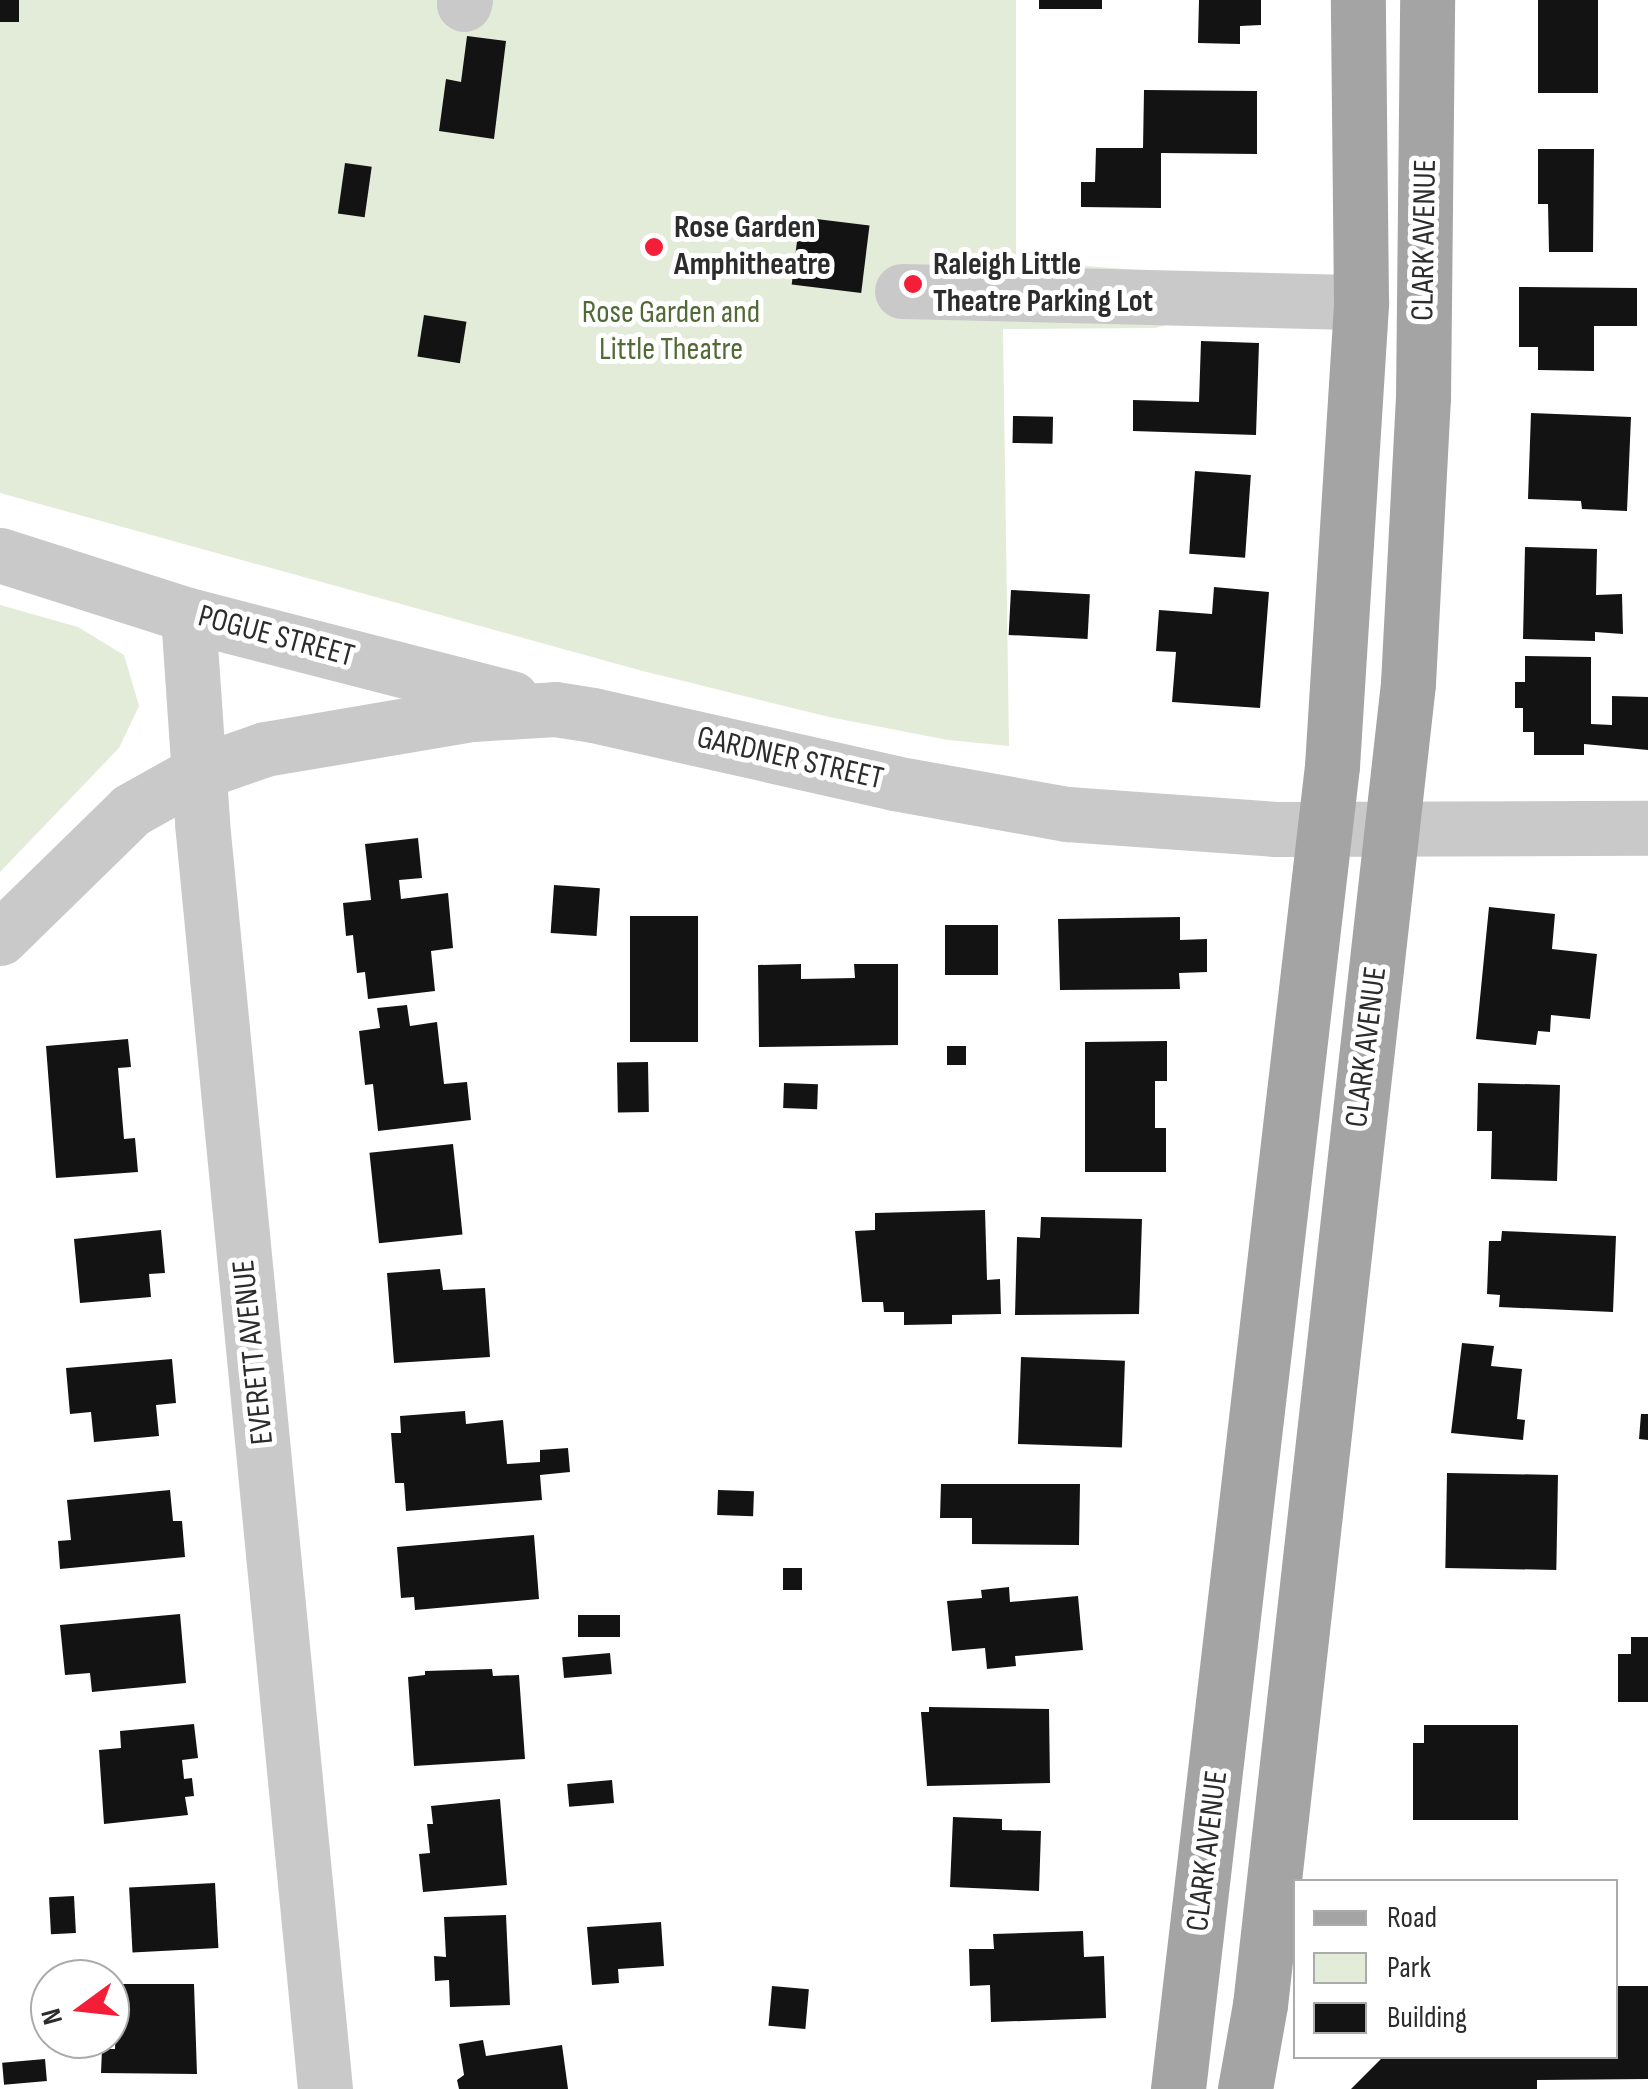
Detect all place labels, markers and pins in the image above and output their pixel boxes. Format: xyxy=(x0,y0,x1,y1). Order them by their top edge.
place label: Rose Garden Amphitheatre xyxy=(674,210,831,285)
marker: Rose Garden Amphitheatre xyxy=(643,236,665,258)
place label: Raleigh Little Theatre Parking Lot xyxy=(933,247,1153,322)
marker: Raleigh Little Theatre Parking Lot xyxy=(902,273,924,295)

